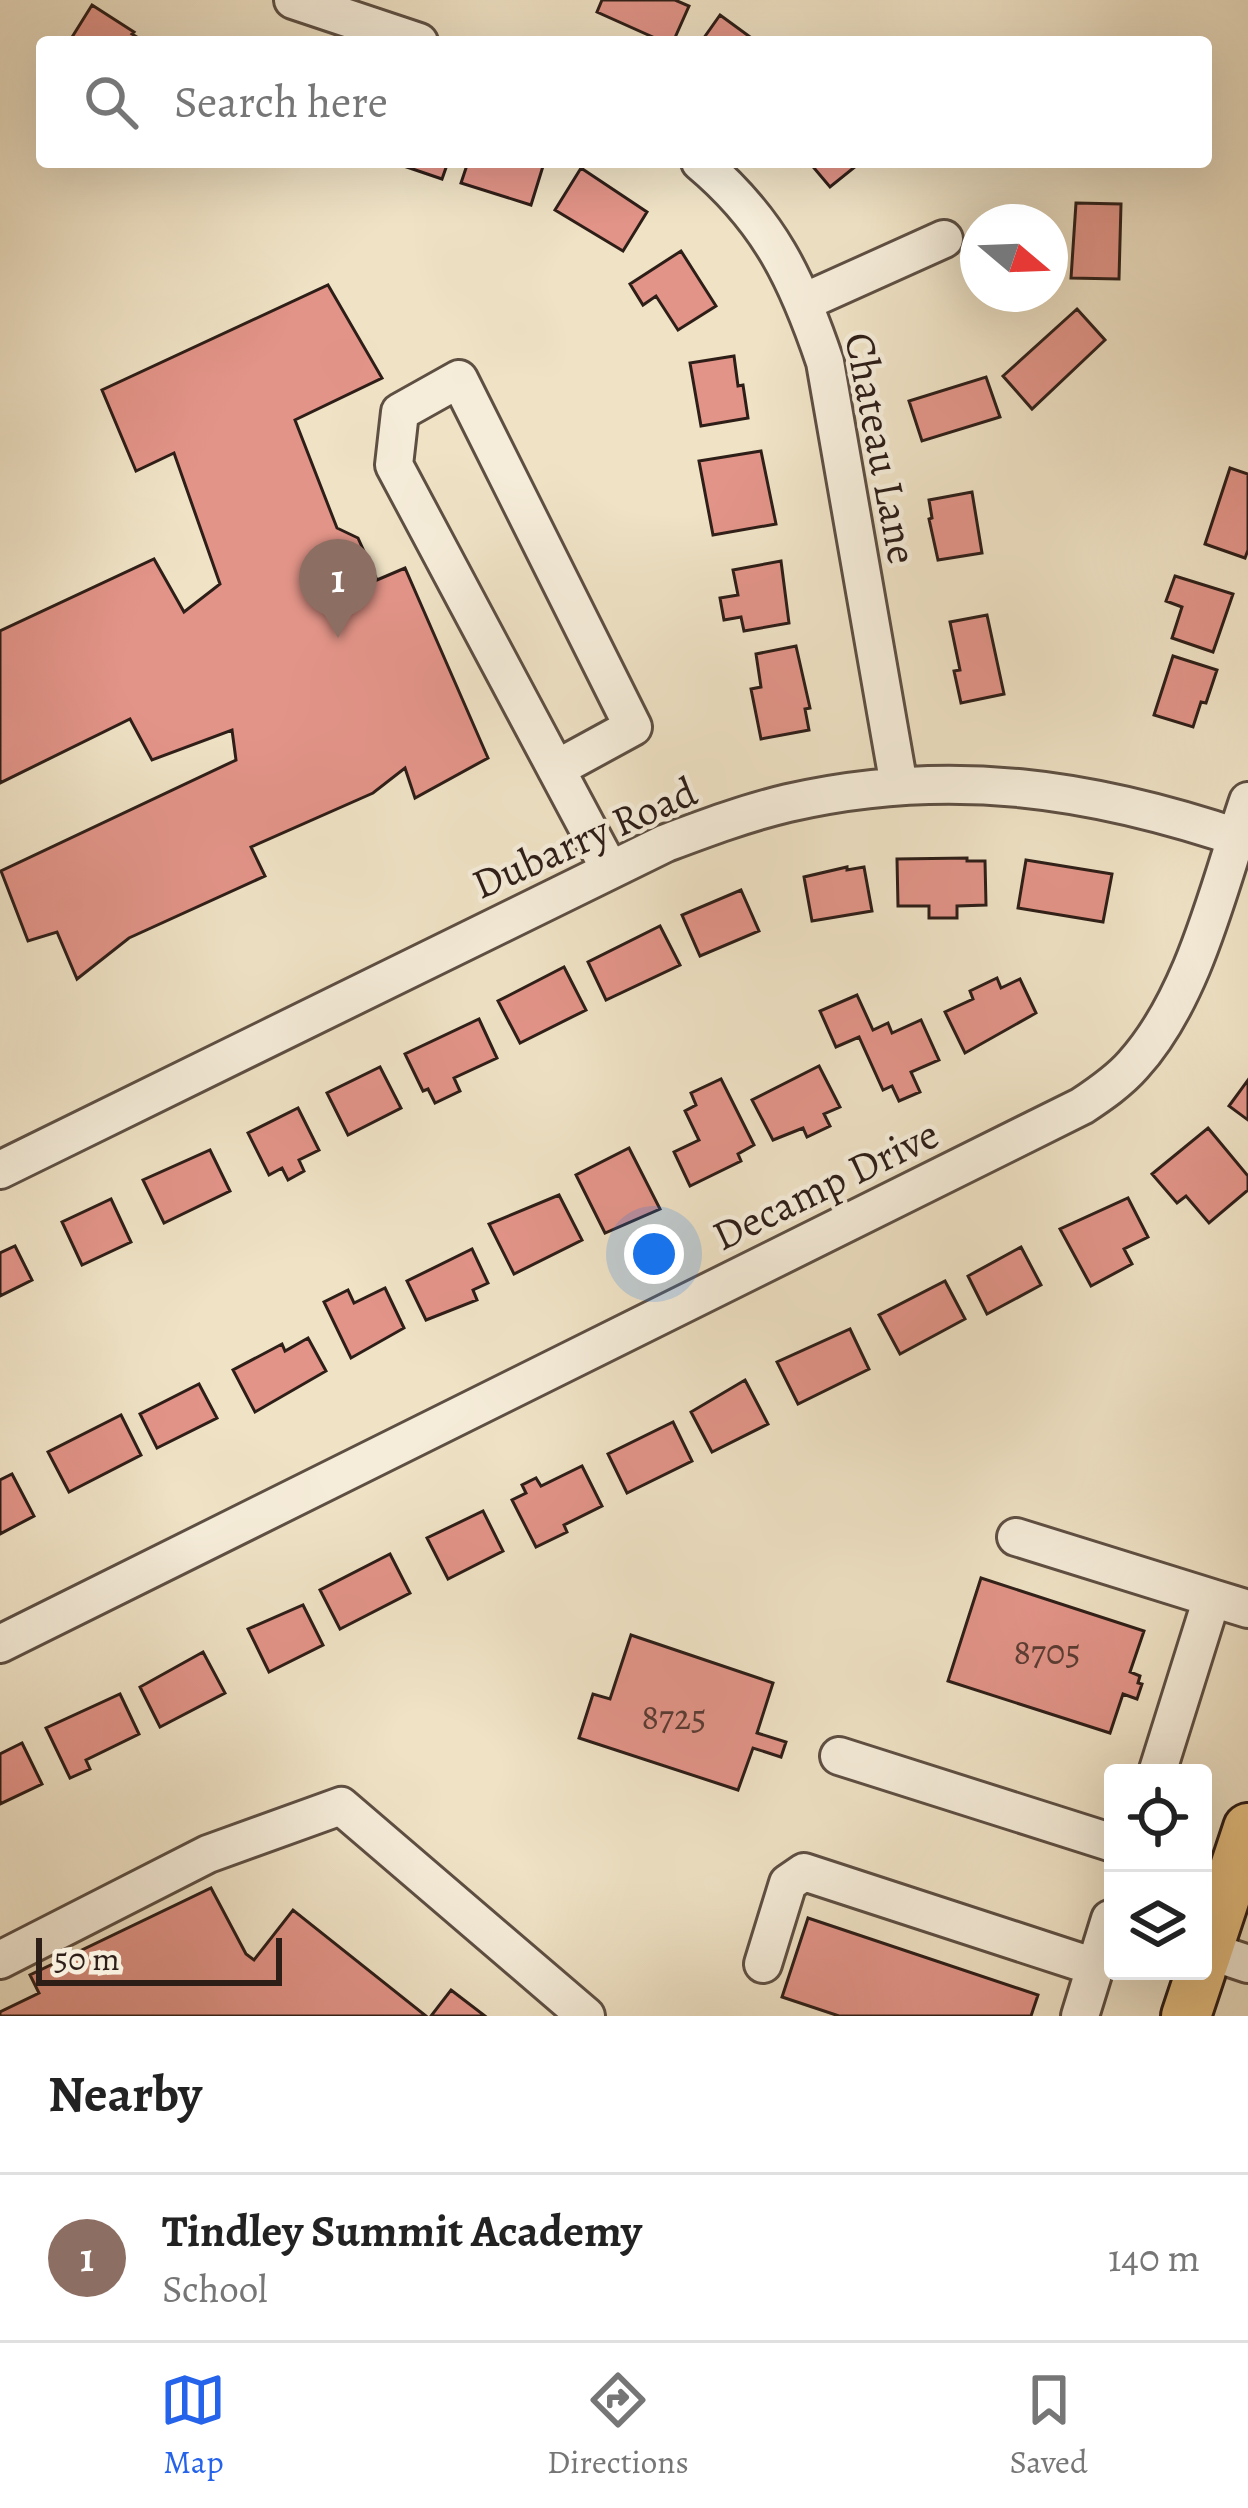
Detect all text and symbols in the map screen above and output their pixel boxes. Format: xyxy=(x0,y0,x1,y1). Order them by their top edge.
search box xyxy=(36,36,1212,168)
icon: search xyxy=(78,69,144,135)
text: Search here xyxy=(174,71,388,133)
north arrow xyxy=(960,204,1068,312)
street label: Chateau Lane xyxy=(831,328,932,569)
pin: 1 xyxy=(299,539,377,638)
street label: Dubarry Road xyxy=(463,762,706,912)
street label: Decamp Drive xyxy=(703,1105,948,1264)
your location xyxy=(624,1224,684,1284)
house number: 8705 xyxy=(1013,1627,1081,1676)
house number: 8725 xyxy=(641,1692,707,1741)
map controls xyxy=(1104,1764,1212,1980)
button: locate xyxy=(1104,1764,1212,1872)
button: layers xyxy=(1104,1872,1212,1980)
scale bar xyxy=(36,1932,282,1985)
text: 50 m xyxy=(54,1936,120,1981)
text: Nearby xyxy=(48,2059,202,2129)
text: Tindley Summit Academy xyxy=(162,2200,642,2262)
text: 1 xyxy=(80,2231,94,2284)
text: 140 m xyxy=(1108,2231,1200,2284)
text: School xyxy=(162,2262,268,2315)
tab: Map xyxy=(160,2367,226,2484)
tab: Directions xyxy=(547,2367,689,2484)
tab: Saved xyxy=(1009,2367,1088,2484)

